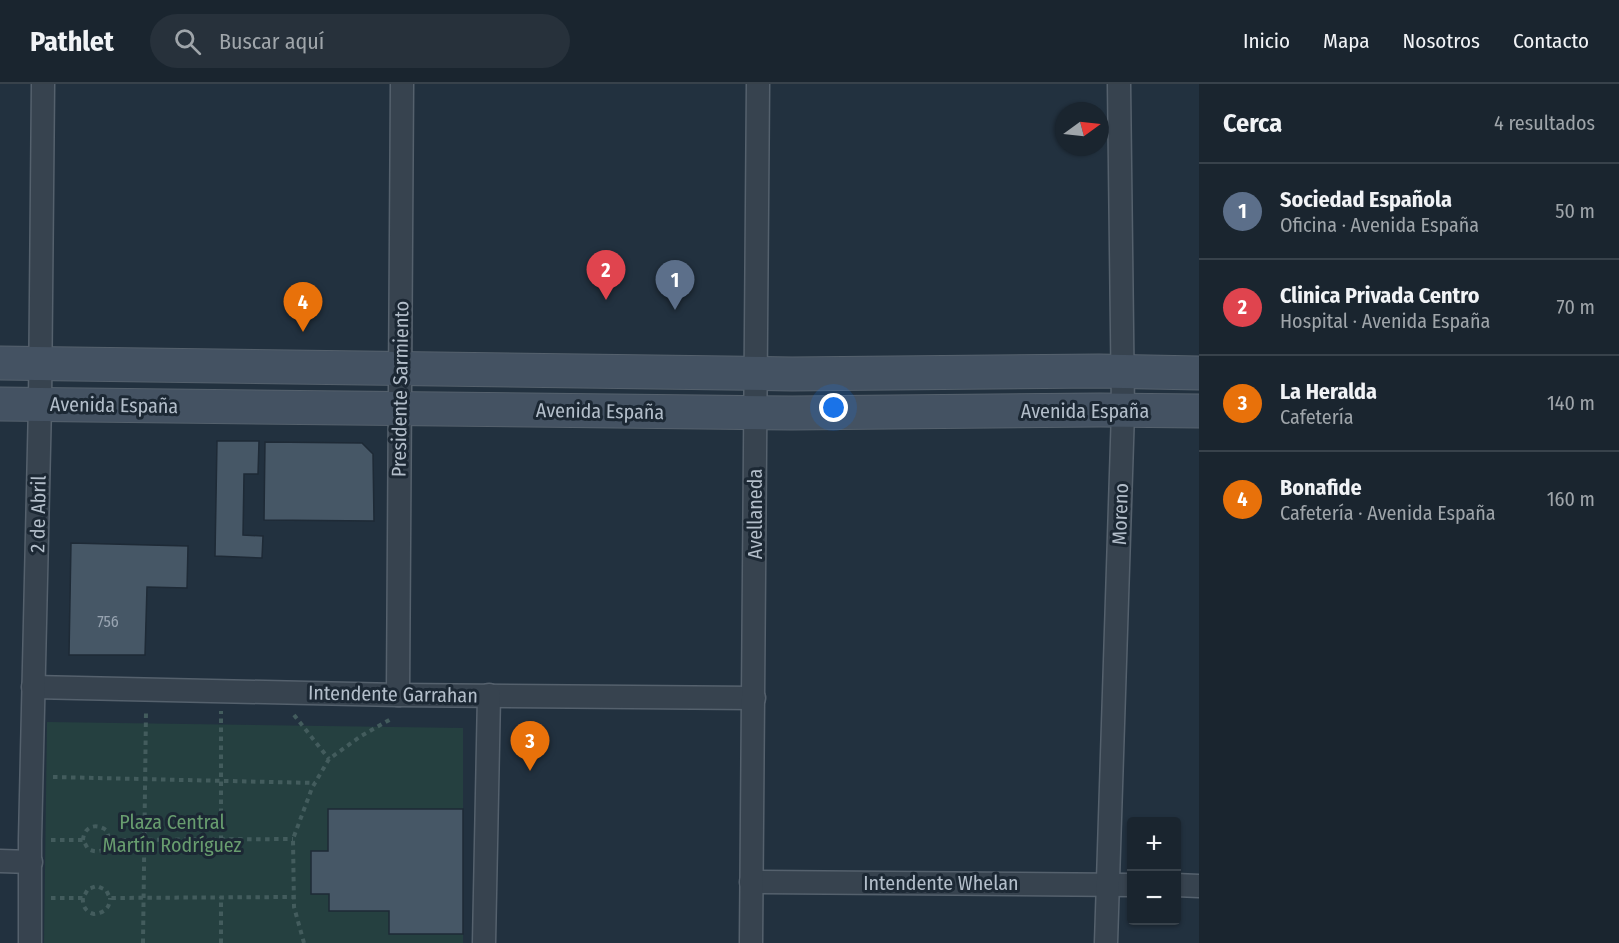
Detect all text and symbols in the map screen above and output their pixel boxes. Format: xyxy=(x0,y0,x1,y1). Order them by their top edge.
search box xyxy=(150,14,570,68)
text: Pathlet xyxy=(30,25,114,58)
icon: search xyxy=(171,25,204,58)
text: Buscar aquí xyxy=(219,28,324,55)
text: Inicio xyxy=(1243,28,1290,54)
text: Mapa xyxy=(1323,28,1370,54)
text: Nosotros xyxy=(1403,28,1480,54)
text: Contacto xyxy=(1513,28,1589,54)
north arrow xyxy=(1055,102,1109,156)
text: Cerca xyxy=(1223,108,1282,139)
text: 4 resultados xyxy=(1494,111,1595,135)
text: Sociedad Española xyxy=(1280,186,1452,213)
text: 1 xyxy=(1238,199,1247,223)
text: 50 m xyxy=(1555,199,1595,223)
text: Oficina · Avenida España xyxy=(1280,213,1479,237)
pin: 2 xyxy=(586,250,626,300)
pin: 1 xyxy=(656,260,694,310)
pin: 4 xyxy=(284,282,322,332)
text: Clinica Privada Centro xyxy=(1280,282,1479,309)
text: 2 xyxy=(1238,295,1247,319)
text: 70 m xyxy=(1557,295,1595,319)
street label: Presidente Sarmiento xyxy=(386,301,414,477)
text: Hospital · Avenida España xyxy=(1280,309,1490,333)
text: La Heralda xyxy=(1280,378,1377,405)
text: 3 xyxy=(1238,391,1247,415)
text: 140 m xyxy=(1547,391,1595,415)
street label: Avenida España xyxy=(50,392,178,418)
your location xyxy=(819,393,848,422)
street label: Avenida España xyxy=(536,398,664,424)
street label: Avenida España xyxy=(1021,399,1149,423)
text: Cafetería xyxy=(1280,405,1354,429)
street label: Avellaneda xyxy=(743,469,767,559)
text: Bonafide xyxy=(1280,474,1362,501)
street label: 2 de Abril xyxy=(25,475,51,553)
street label: Moreno xyxy=(1107,483,1133,545)
text: 4 xyxy=(1237,487,1248,511)
text: 160 m xyxy=(1547,487,1595,511)
text: Cafetería · Avenida España xyxy=(1280,501,1496,525)
house number: 756 xyxy=(97,612,119,631)
street label: Intendente Garrahan xyxy=(308,681,478,707)
pin: 3 xyxy=(510,722,550,771)
park label: Plaza Central Martín Rodríguez xyxy=(103,810,242,857)
map controls xyxy=(1127,817,1181,925)
button: + xyxy=(1127,817,1181,871)
street label: Intendente Whelan xyxy=(863,871,1019,895)
button: − xyxy=(1127,871,1181,925)

